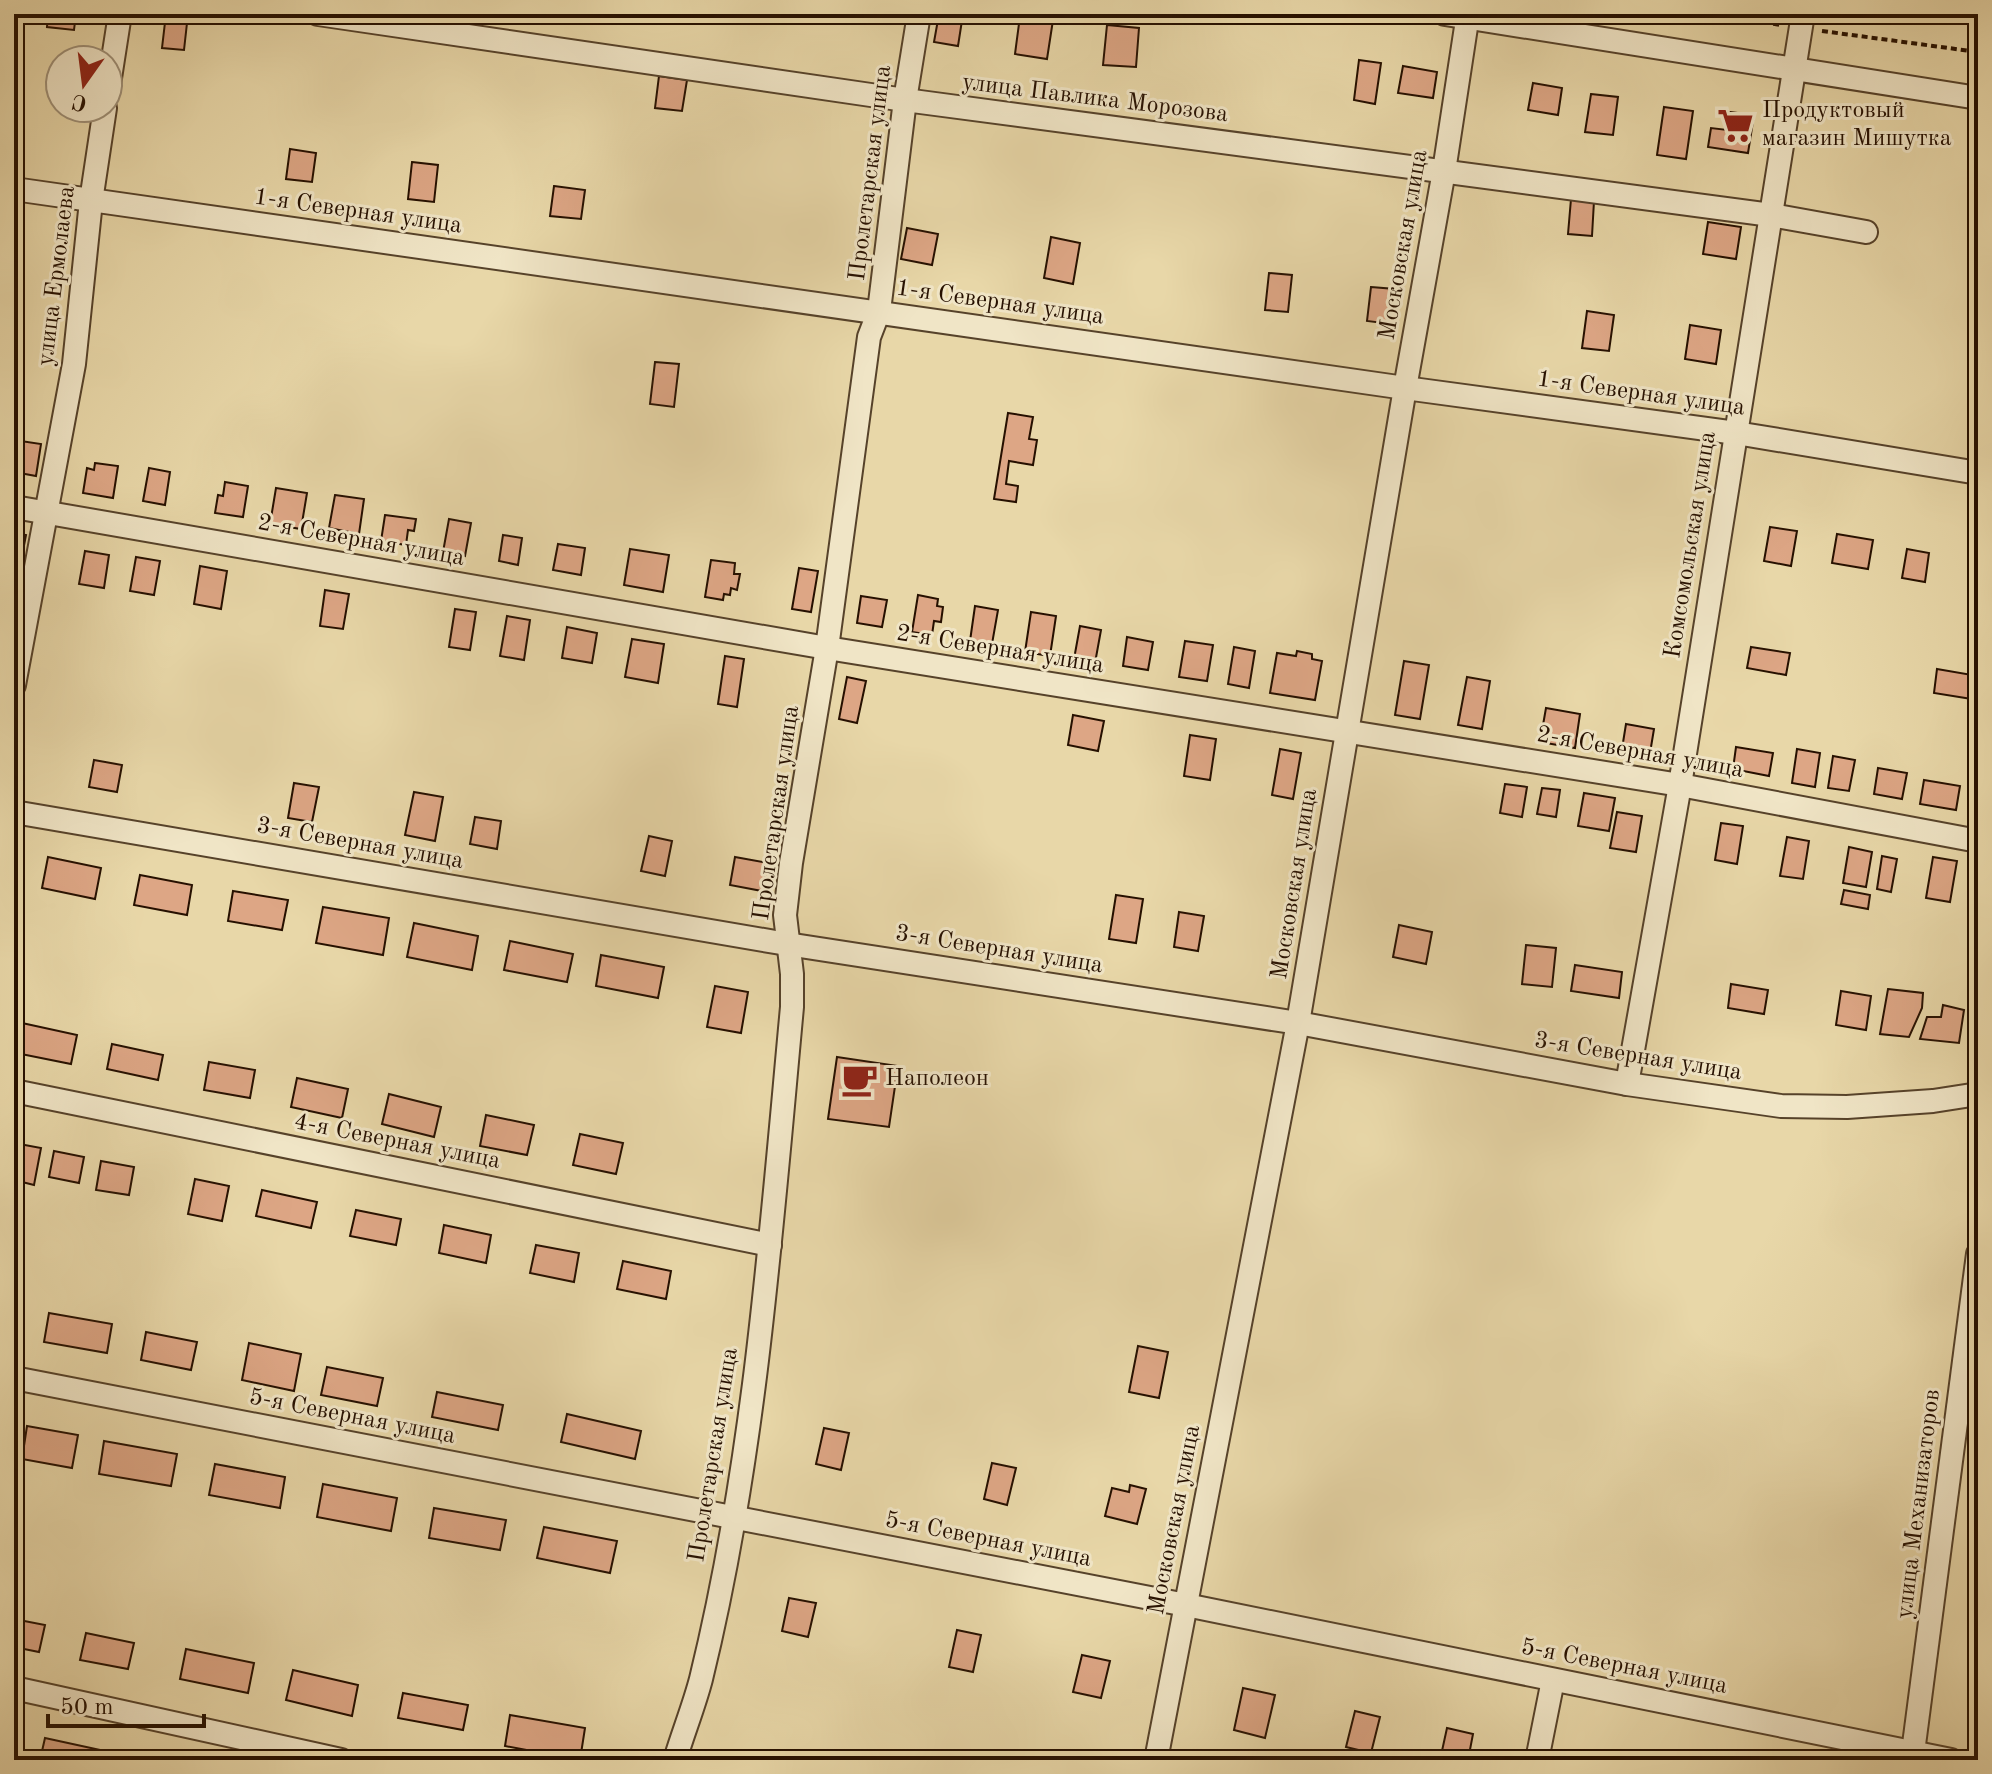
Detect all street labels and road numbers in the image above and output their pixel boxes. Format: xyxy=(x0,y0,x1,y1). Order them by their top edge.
street label: Пролетарская улица xyxy=(846,64,896,282)
street label: улица Павлика Морозова xyxy=(960,71,1230,127)
street label: Московская улица xyxy=(1375,148,1433,342)
street label: улица Ермолаева xyxy=(34,184,80,367)
street label: 1-я Северная улица xyxy=(252,186,464,238)
street label: 1-я Северная улица xyxy=(894,277,1106,329)
street label: 1-я Северная улица xyxy=(1535,368,1747,420)
street label: Комсомольская улица xyxy=(1661,430,1721,660)
street label: 2-я Северная улица xyxy=(256,511,466,571)
street label: 2-я Северная улица xyxy=(895,622,1106,678)
street label: Пролетарская улица xyxy=(750,704,804,922)
street label: 2-я Северная улица xyxy=(1535,723,1745,783)
street label: Московская улица xyxy=(1268,787,1322,981)
street label: 3-я Северная улица xyxy=(255,814,465,874)
street label: 3-я Северная улица xyxy=(894,922,1105,978)
street label: 3-я Северная улица xyxy=(1533,1029,1744,1085)
street label: 4-я Северная улица xyxy=(292,1110,502,1174)
street label: Пролетарская улица xyxy=(685,1346,743,1564)
street label: 5-я Северная улица xyxy=(247,1385,457,1449)
street label: улица Механизаторов xyxy=(1893,1388,1945,1620)
street label: Московская улица xyxy=(1145,1423,1205,1617)
street label: 5-я Северная улица xyxy=(883,1508,1093,1572)
street label: 5-я Северная улица xyxy=(1519,1635,1729,1699)

